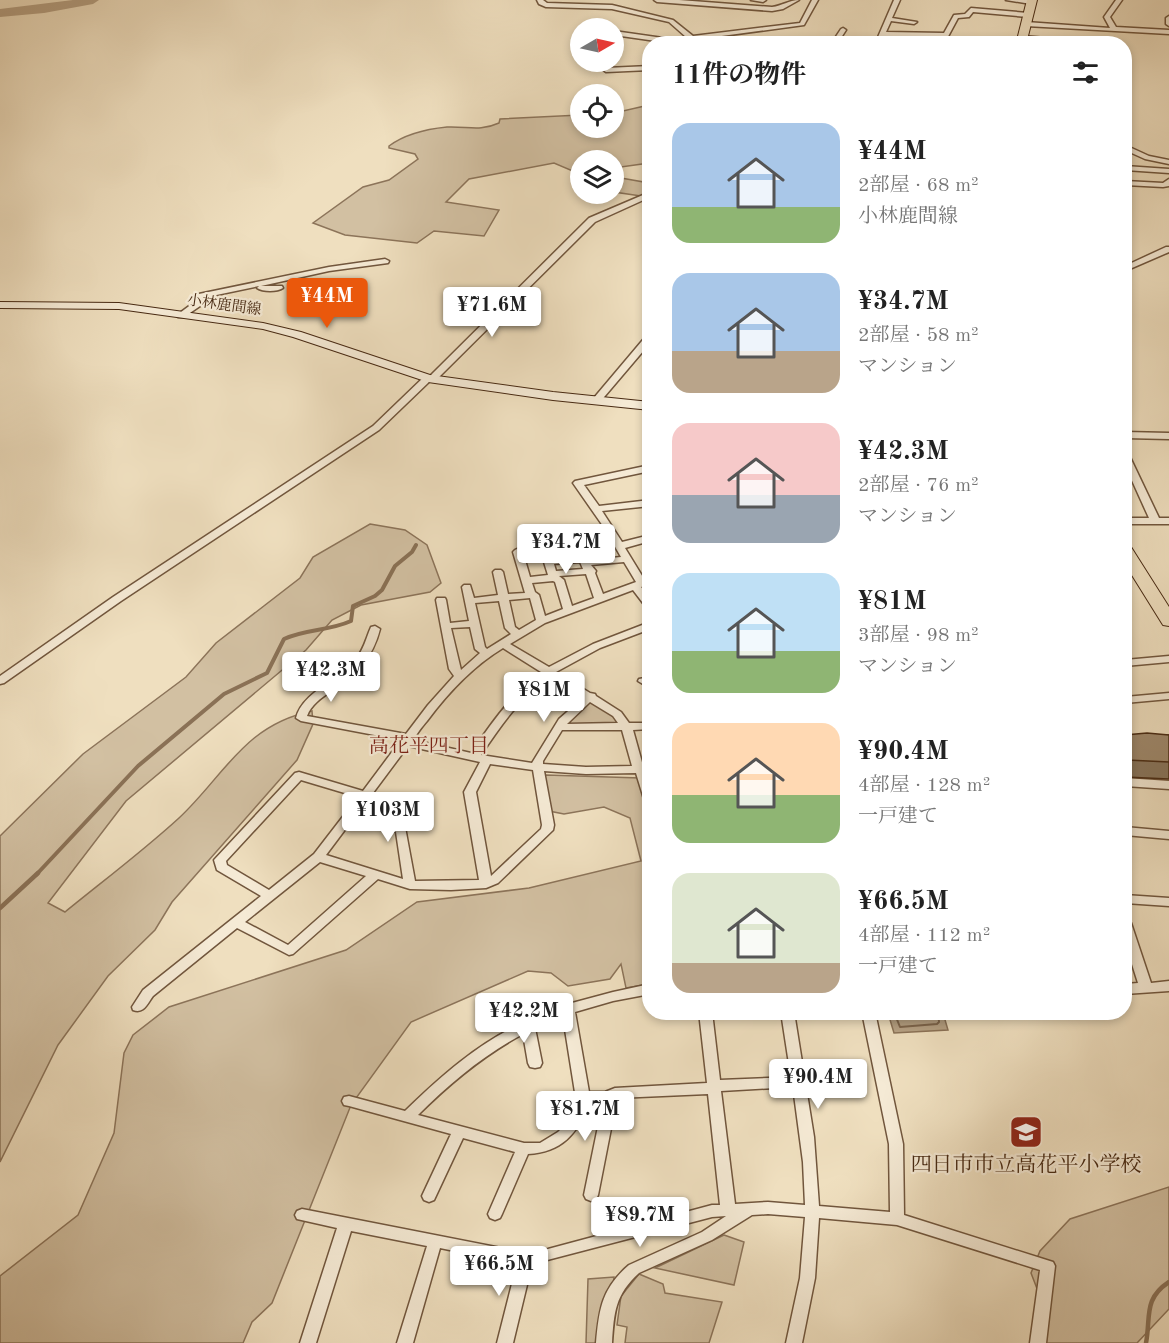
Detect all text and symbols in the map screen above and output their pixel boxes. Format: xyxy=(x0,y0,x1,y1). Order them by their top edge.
north arrow xyxy=(570,18,624,72)
map controls xyxy=(570,18,624,204)
icon: filters xyxy=(1069,56,1102,89)
text: 11件の物件 xyxy=(672,63,806,89)
button: locate xyxy=(570,84,624,138)
text: ¥44M xyxy=(858,139,926,165)
icon: home xyxy=(720,147,792,219)
button: layers xyxy=(570,150,624,204)
text: 2部屋 · 68 m² xyxy=(858,176,979,196)
text: 小林鹿間線 xyxy=(858,207,958,227)
pin: ¥44M xyxy=(291,278,363,329)
text: ¥44M xyxy=(301,287,353,307)
pin: ¥71.6M xyxy=(443,287,541,338)
text: ¥34.7M xyxy=(858,289,949,315)
street label: 小林鹿間線 xyxy=(186,291,262,319)
text: ¥71.6M xyxy=(457,296,527,316)
icon: home xyxy=(720,297,792,369)
text: 2部屋 · 58 m² xyxy=(858,326,979,346)
text: マンション xyxy=(858,357,957,377)
text: ¥42.3M xyxy=(858,439,949,465)
icon: home xyxy=(720,447,792,519)
text: 2部屋 · 76 m² xyxy=(858,476,979,496)
text: マンション xyxy=(858,507,957,527)
pin: ¥34.7M xyxy=(517,524,615,575)
text: ¥34.7M xyxy=(531,533,601,553)
text: ¥81M xyxy=(858,589,926,615)
icon: home xyxy=(720,597,792,669)
text: 3部屋 · 98 m² xyxy=(858,626,979,646)
pin: ¥42.3M xyxy=(282,652,380,703)
text: マンション xyxy=(858,657,957,677)
text: ¥42.3M xyxy=(296,661,366,681)
pin: ¥81M xyxy=(508,672,580,723)
text: ¥81M xyxy=(518,681,570,701)
district label: 高花平四丁目 xyxy=(369,735,489,757)
text: ¥90.4M xyxy=(858,739,949,765)
icon: home xyxy=(720,747,792,819)
text: 4部屋 · 128 m² xyxy=(858,776,990,796)
pin: ¥103M xyxy=(346,792,430,843)
text: ¥103M xyxy=(356,801,420,821)
text: 一戸建て xyxy=(858,807,938,827)
text: ¥66.5M xyxy=(858,889,949,915)
icon: home xyxy=(720,897,792,969)
text: 4部屋 · 112 m² xyxy=(858,926,990,946)
text: 一戸建て xyxy=(858,957,938,977)
pin: ¥42.2M xyxy=(475,993,573,1044)
text: ¥42.2M xyxy=(489,1002,559,1022)
pin: ¥90.4M xyxy=(769,1059,867,1110)
text: ¥90.4M xyxy=(783,1068,853,1088)
pin: ¥81.7M xyxy=(536,1091,634,1142)
text: ¥81.7M xyxy=(550,1100,620,1120)
school or university icon: 四日市市立高花平小学校 xyxy=(1008,1114,1044,1150)
place label: 四日市市立高花平小学校 xyxy=(911,1153,1142,1176)
pin: ¥89.7M xyxy=(591,1197,689,1248)
text: ¥89.7M xyxy=(605,1206,675,1226)
pin: ¥66.5M xyxy=(450,1246,548,1297)
text: ¥66.5M xyxy=(464,1255,534,1275)

